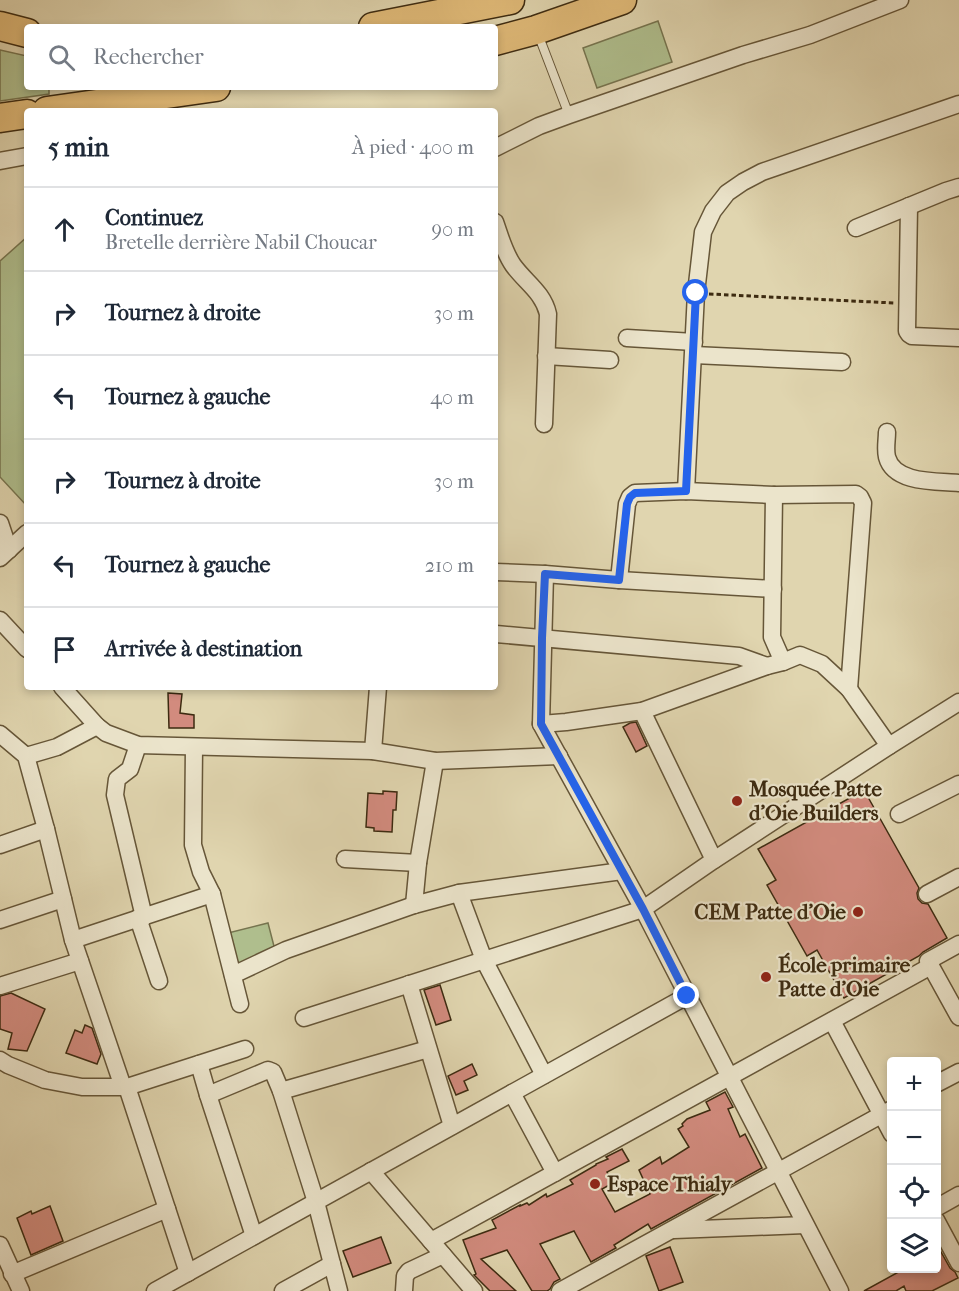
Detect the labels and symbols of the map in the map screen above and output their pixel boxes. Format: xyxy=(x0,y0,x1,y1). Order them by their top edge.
route start xyxy=(682,279,708,305)
place label: Mosquée Patte d'Oie Builders xyxy=(748,777,882,825)
marker: Mosquée Patte d'Oie Builders xyxy=(730,794,744,808)
place label: CEM Patte d'Oie xyxy=(694,900,847,924)
marker: CEM Patte d'Oie xyxy=(851,905,865,919)
place label: École primaire Patte d'Oie xyxy=(778,952,911,1001)
marker: École primaire Patte d'Oie xyxy=(759,970,773,984)
route end xyxy=(673,982,699,1008)
place label: Espace Thialy xyxy=(607,1172,734,1196)
marker: Espace Thialy xyxy=(588,1177,602,1191)

